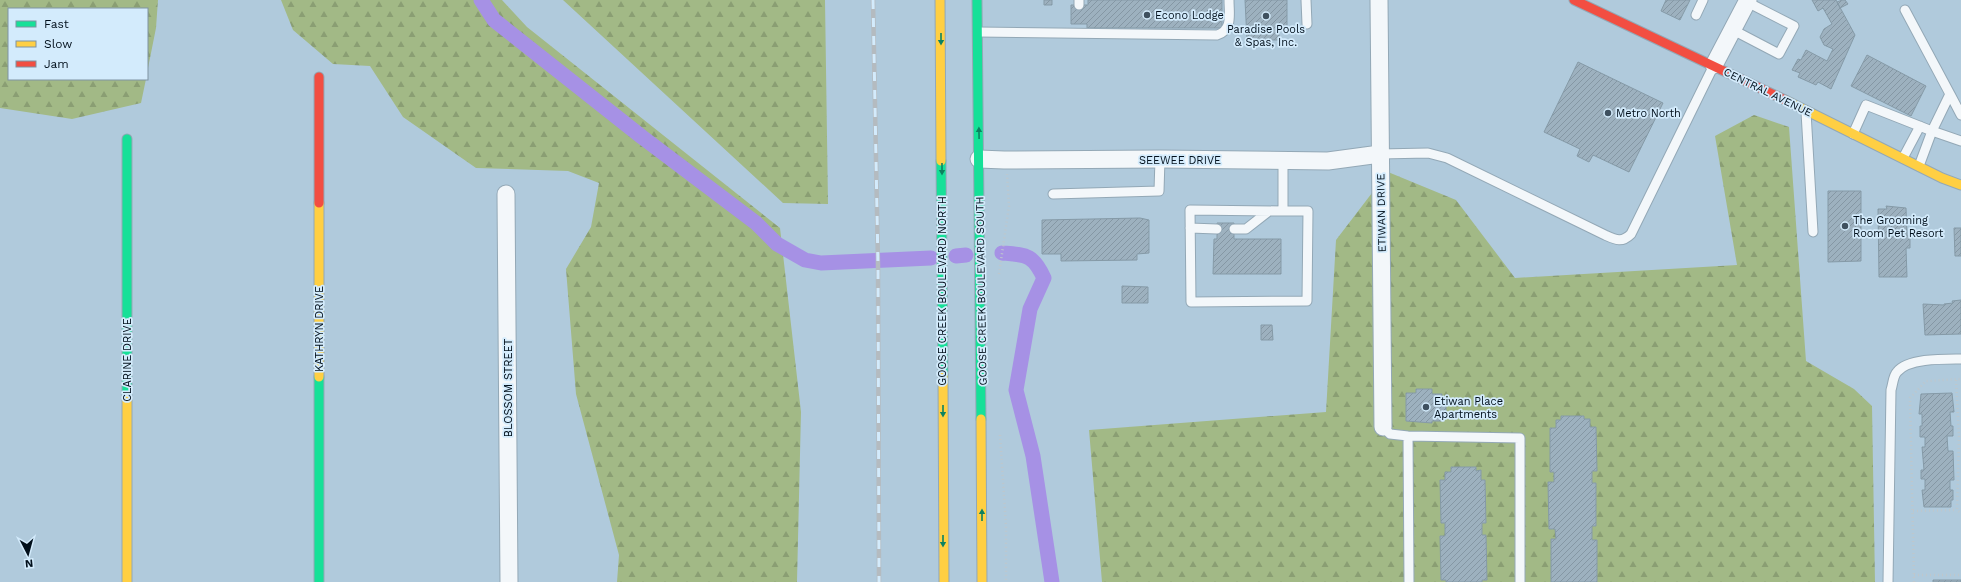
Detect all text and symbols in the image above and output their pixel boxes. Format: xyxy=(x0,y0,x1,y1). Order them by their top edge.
legend xyxy=(8,8,148,80)
place label: Econo Lodge xyxy=(1155,9,1224,22)
marker: Econo Lodge xyxy=(1142,10,1152,20)
marker: Paradise Pools & Spas, Inc. xyxy=(1261,11,1271,21)
text: Fast xyxy=(44,17,69,31)
place label: Paradise Pools & Spas, Inc. xyxy=(1227,23,1305,49)
one-way arrow xyxy=(938,33,944,46)
text: Slow xyxy=(44,37,72,51)
text: Jam xyxy=(44,57,69,71)
street label: CENTRAL AVENUE xyxy=(1721,65,1814,120)
place label: Metro North xyxy=(1616,107,1681,120)
marker: Metro North xyxy=(1603,108,1613,118)
one-way arrow xyxy=(976,126,982,139)
street label: SEEWEE DRIVE xyxy=(1139,154,1221,167)
one-way arrow xyxy=(939,163,945,176)
street label: ETIWAN DRIVE xyxy=(1374,173,1389,252)
street label: GOOSE CREEK BOULEVARD NORTH xyxy=(936,196,949,386)
street label: GOOSE CREEK BOULEVARD SOUTH xyxy=(973,196,990,386)
place label: The Grooming Room Pet Resort xyxy=(1853,214,1944,240)
marker: The Grooming Room Pet Resort xyxy=(1840,221,1850,231)
street label: KATHRYN DRIVE xyxy=(313,286,326,372)
street label: CLARINE DRIVE xyxy=(121,318,134,402)
street label: BLOSSOM STREET xyxy=(502,338,515,437)
place label: Etiwan Place Apartments xyxy=(1434,395,1503,421)
marker: Etiwan Place Apartments xyxy=(1421,402,1431,412)
one-way arrow xyxy=(940,405,946,418)
one-way arrow xyxy=(979,508,985,521)
north arrow xyxy=(8,534,48,574)
one-way arrow xyxy=(940,535,946,548)
text: N xyxy=(24,557,34,570)

